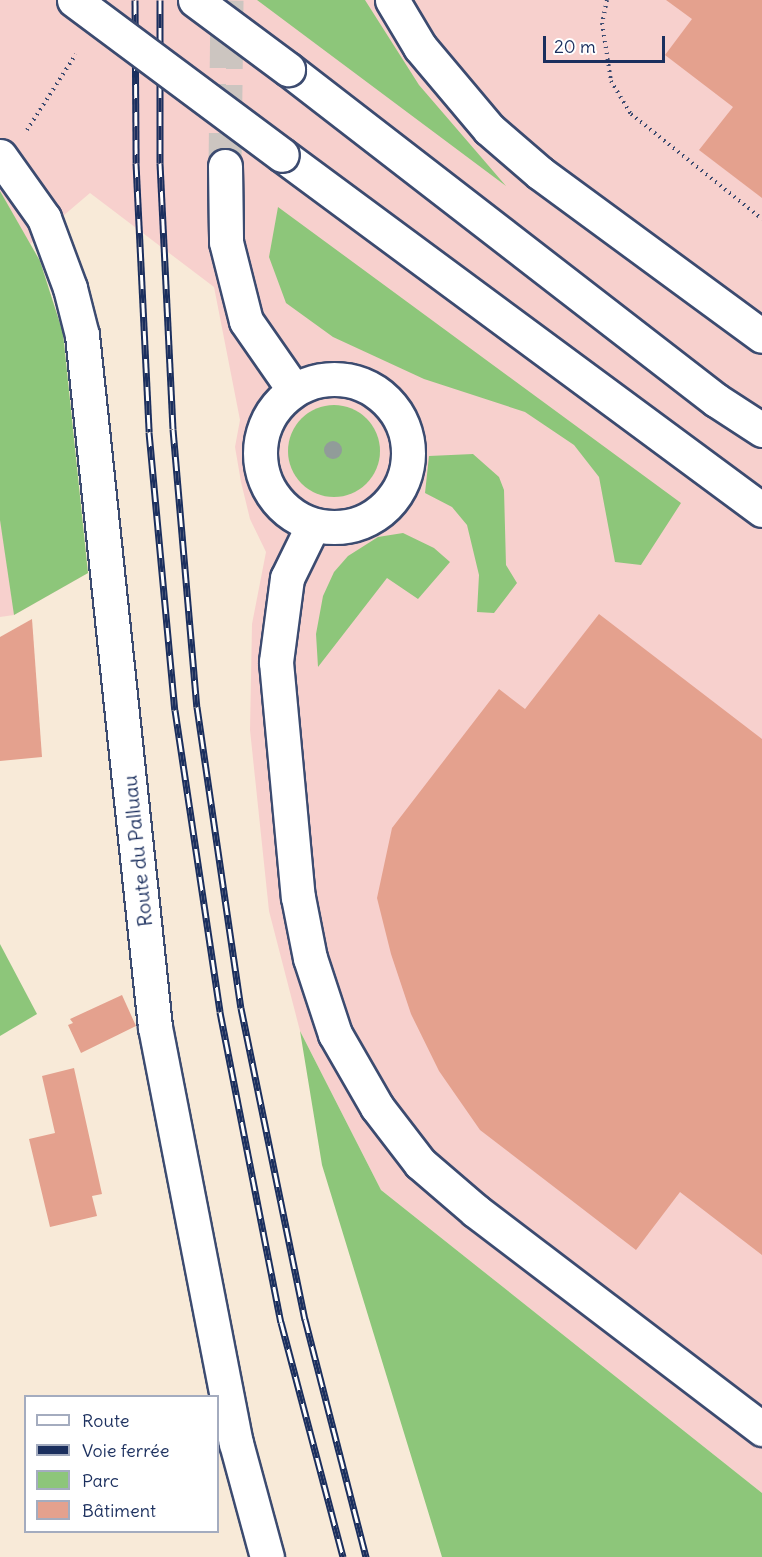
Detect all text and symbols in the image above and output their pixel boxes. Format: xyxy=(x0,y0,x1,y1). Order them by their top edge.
scale bar xyxy=(546,24,668,62)
text: 20 m xyxy=(554,35,596,58)
street label: Route du Palluau xyxy=(117,774,157,928)
legend xyxy=(24,1395,219,1533)
text: Route xyxy=(82,1409,130,1432)
text: Voie ferrée xyxy=(82,1439,169,1462)
text: Parc xyxy=(82,1469,119,1492)
text: Bâtiment xyxy=(82,1499,156,1522)

